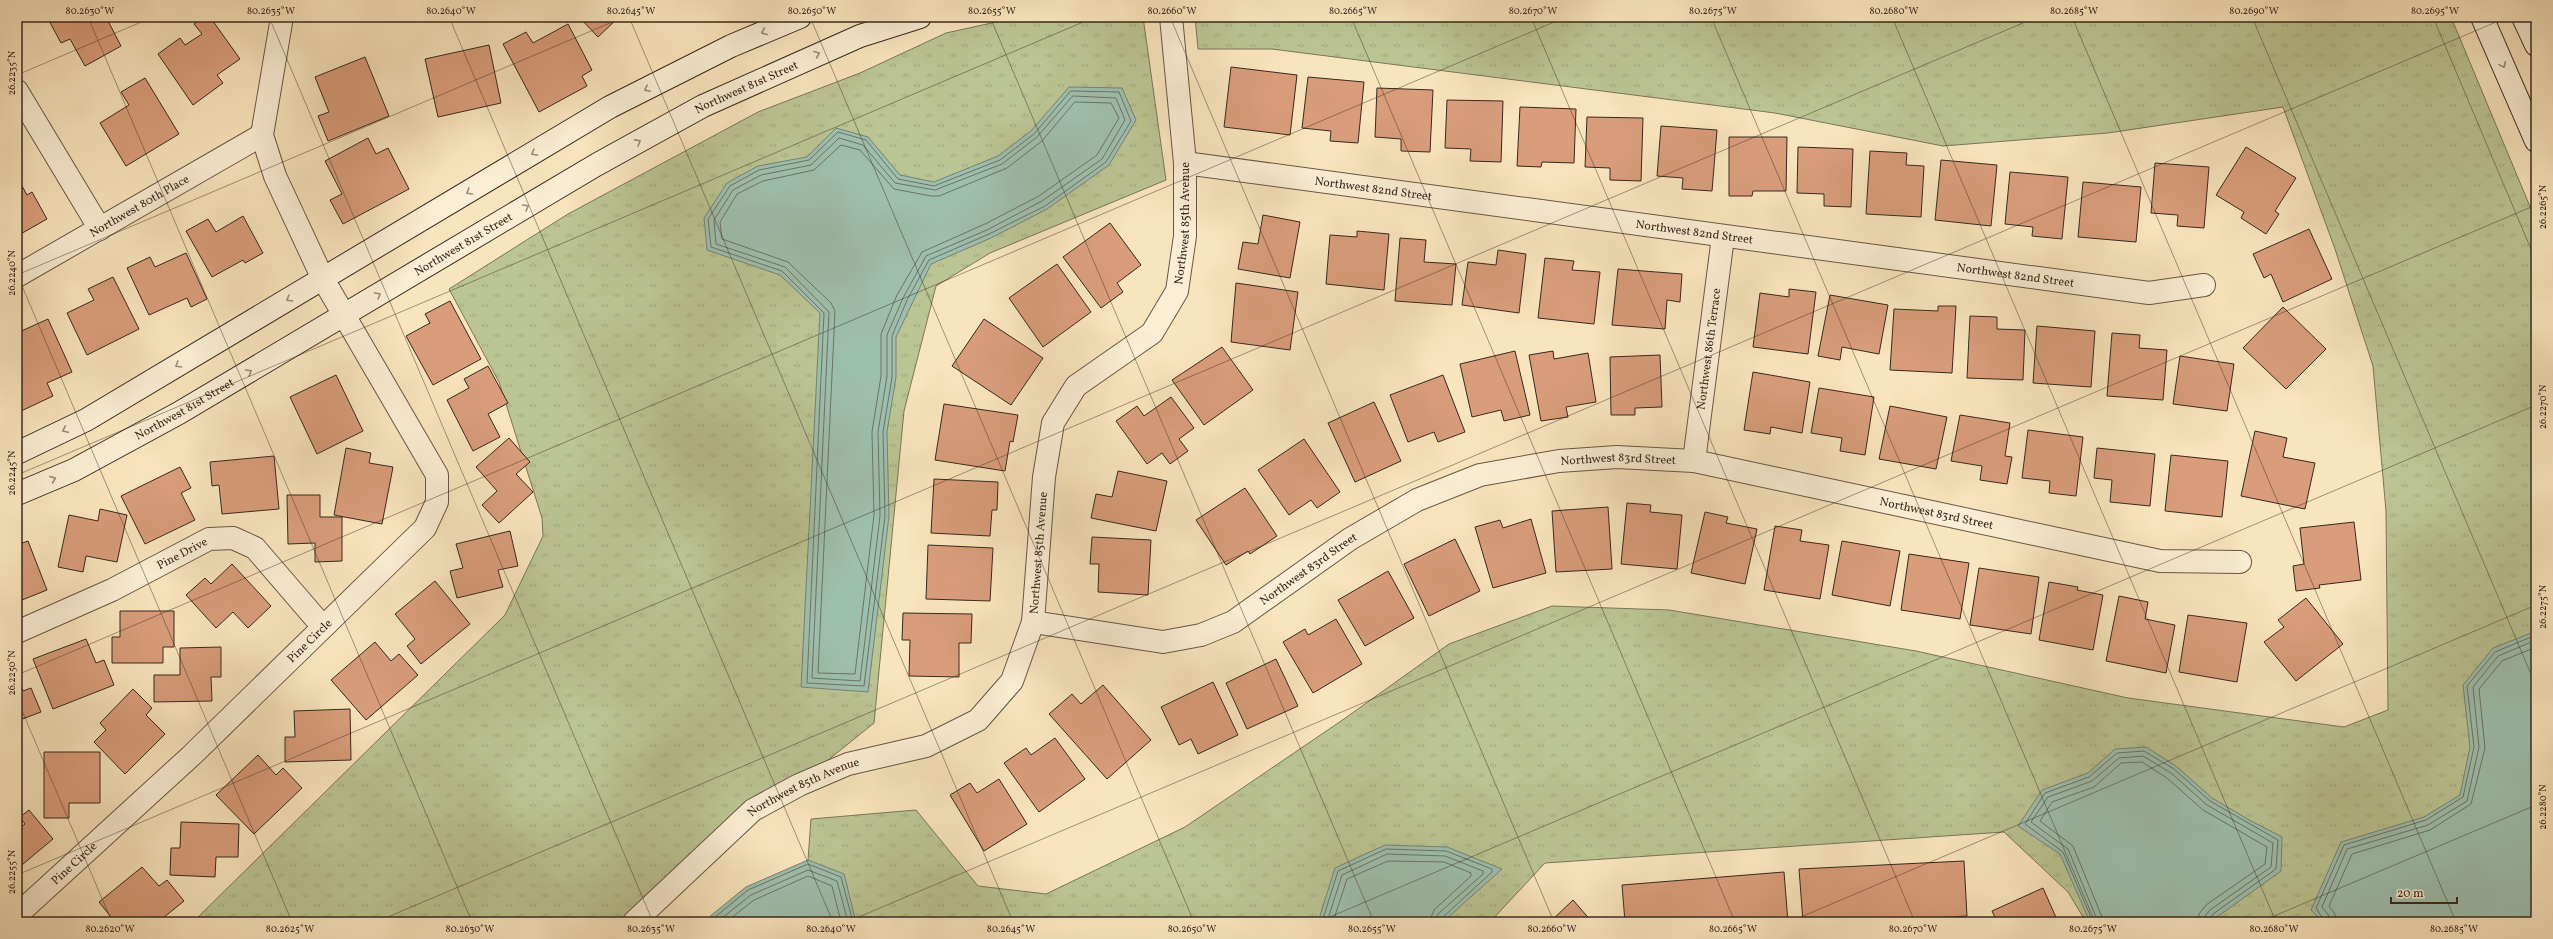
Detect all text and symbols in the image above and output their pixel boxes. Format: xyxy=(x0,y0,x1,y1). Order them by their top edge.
text: 80.2630°W xyxy=(66,4,114,18)
text: 80.2635°W xyxy=(247,4,295,18)
text: 80.2640°W xyxy=(426,4,476,18)
text: 80.2645°W xyxy=(607,4,655,18)
text: 80.2650°W xyxy=(788,4,836,18)
text: 80.2655°W xyxy=(968,4,1016,18)
text: 80.2660°W xyxy=(1147,4,1197,18)
text: 80.2665°W xyxy=(1329,4,1377,18)
text: 80.2670°W xyxy=(1509,4,1557,18)
text: 80.2675°W xyxy=(1689,4,1737,18)
text: 80.2680°W xyxy=(1869,4,1919,18)
text: 80.2685°W xyxy=(2050,4,2098,18)
text: 80.2690°W xyxy=(2229,4,2279,18)
text: 80.2695°W xyxy=(2411,4,2459,18)
one-way arrow xyxy=(760,28,767,36)
text: 26.2235°N xyxy=(5,50,19,95)
one-way arrow xyxy=(813,51,821,59)
street label: Northwest 81st Street xyxy=(692,58,801,118)
one-way arrow xyxy=(2498,61,2506,68)
one-way arrow xyxy=(643,84,651,91)
one-way arrow xyxy=(634,139,641,146)
one-way arrow xyxy=(531,148,538,156)
street label: Northwest 85th Avenue xyxy=(1171,162,1194,286)
street label: Northwest 80th Place xyxy=(87,171,193,242)
street label: Northwest 82nd Street xyxy=(1313,174,1433,205)
text: 26.2265°N xyxy=(2536,184,2550,229)
one-way arrow xyxy=(466,187,473,194)
one-way arrow xyxy=(521,205,529,212)
street label: Northwest 81st Street xyxy=(412,209,516,280)
street label: Northwest 82nd Street xyxy=(1635,217,1754,249)
text: 26.2240°N xyxy=(5,249,19,296)
street label: Northwest 82nd Street xyxy=(1956,260,2075,292)
street label: Northwest 86th Terrace xyxy=(1694,287,1725,411)
one-way arrow xyxy=(374,293,381,300)
one-way arrow xyxy=(286,294,293,301)
one-way arrow xyxy=(175,361,182,368)
one-way arrow xyxy=(245,369,252,377)
street label: Northwest 81st Street xyxy=(132,375,237,444)
text: 26.2270°N xyxy=(2536,384,2550,429)
one-way arrow xyxy=(62,425,69,433)
text: 26.2245°N xyxy=(5,450,19,495)
street label: Northwest 83rd Street xyxy=(1560,450,1676,470)
one-way arrow xyxy=(49,476,57,484)
street label: Northwest 85th Avenue xyxy=(1027,491,1052,615)
street label: Northwest 83rd Street xyxy=(1878,494,1995,534)
street label: Northwest 83rd Street xyxy=(1257,530,1360,609)
street label: Pine Drive xyxy=(154,534,211,574)
text: 26.2275°N xyxy=(2536,584,2550,629)
street label: Pine Circle xyxy=(284,616,336,667)
text: 26.2250°N xyxy=(5,650,19,696)
street label: Northwest 85th Avenue xyxy=(744,755,861,821)
text: 26.2280°N xyxy=(2536,784,2550,830)
street label: Pine Circle xyxy=(48,839,101,889)
text: 26.2255°N xyxy=(5,849,19,894)
scale bar xyxy=(2391,879,2457,905)
text: 20 m xyxy=(2397,886,2424,902)
text: 80.2620°W xyxy=(85,922,135,936)
text: 80.2625°W xyxy=(266,922,314,936)
text: 80.2630°W xyxy=(446,922,494,936)
text: 80.2635°W xyxy=(627,922,675,936)
text: 80.2640°W xyxy=(806,922,856,936)
text: 80.2645°W xyxy=(987,922,1035,936)
text: 80.2650°W xyxy=(1168,922,1216,936)
text: 80.2655°W xyxy=(1348,922,1396,936)
text: 80.2660°W xyxy=(1527,922,1577,936)
text: 80.2665°W xyxy=(1709,922,1757,936)
text: 80.2670°W xyxy=(1889,922,1937,936)
text: 80.2675°W xyxy=(2069,922,2117,936)
text: 80.2680°W xyxy=(2249,922,2299,936)
text: 80.2685°W xyxy=(2430,922,2478,936)

